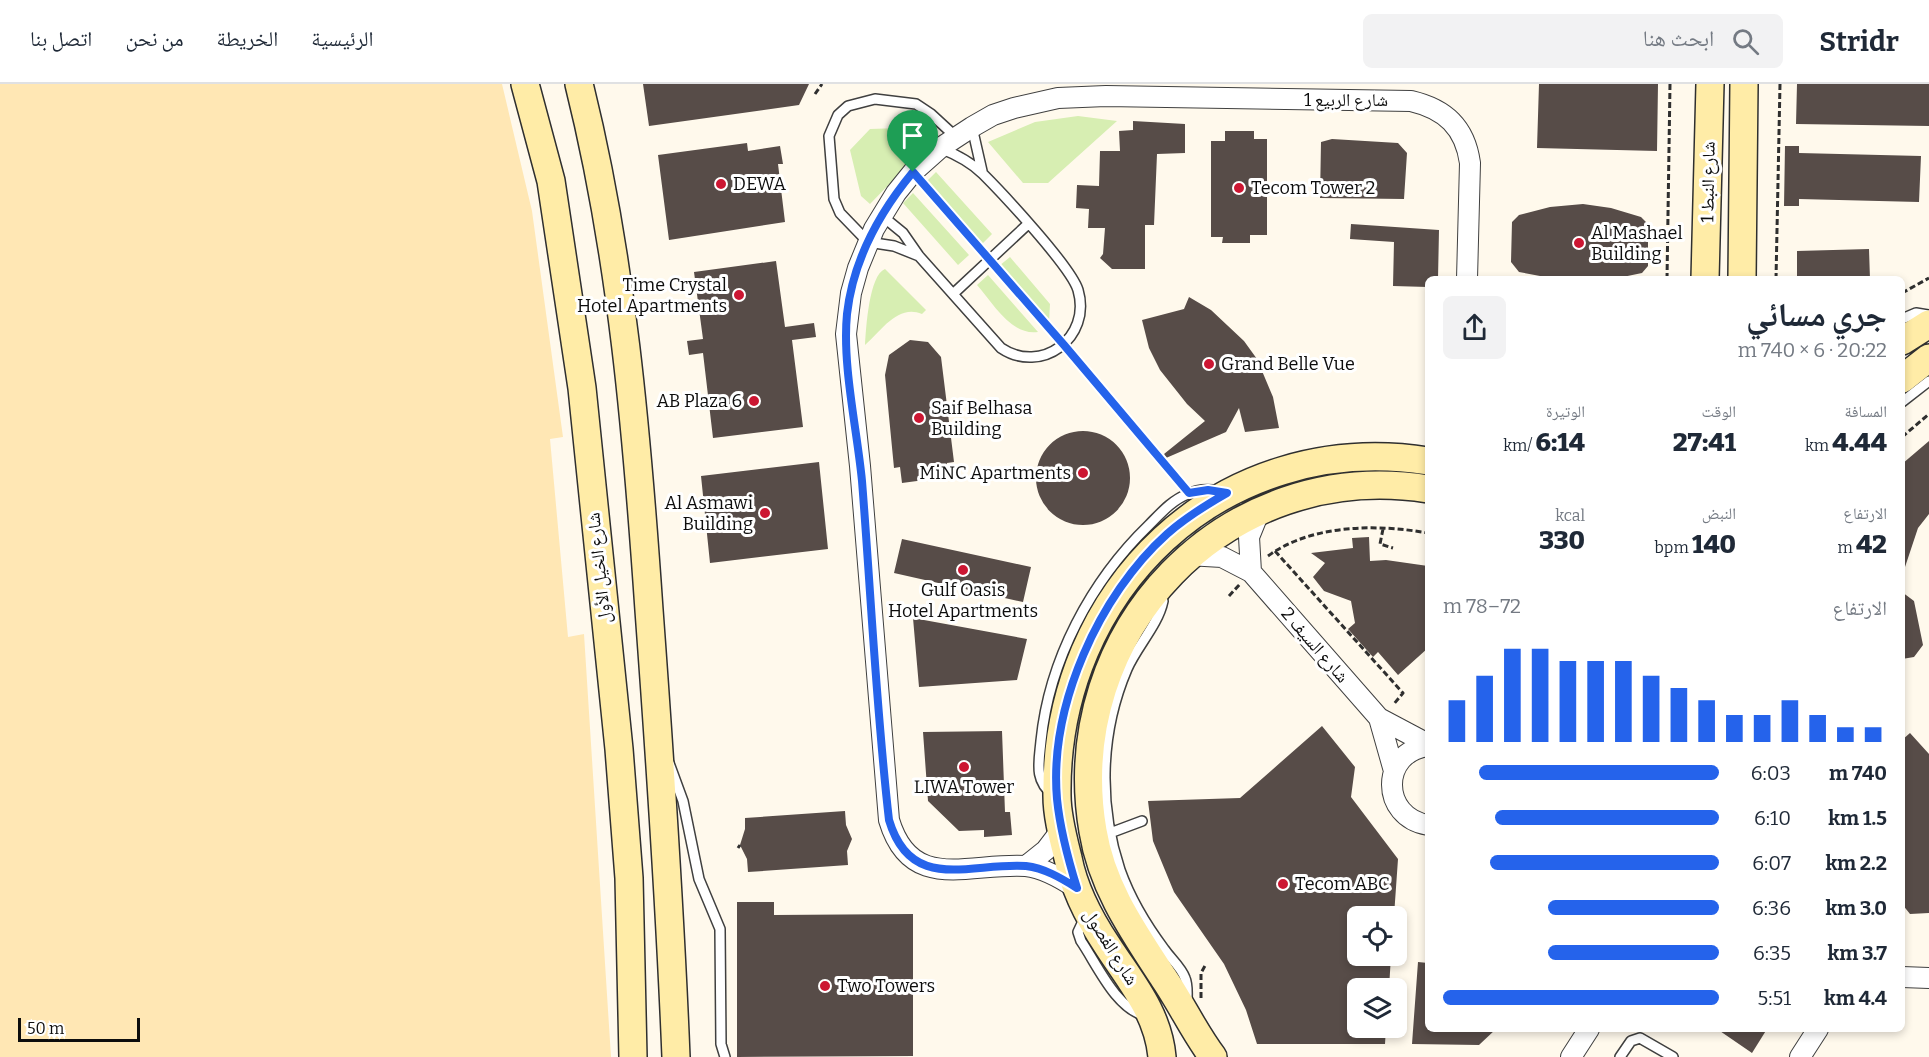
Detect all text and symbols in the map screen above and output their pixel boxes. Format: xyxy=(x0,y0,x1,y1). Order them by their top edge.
search box xyxy=(1363,14,1783,68)
text: ابحث هنا xyxy=(1643,25,1714,52)
icon: search xyxy=(1729,25,1762,58)
text: Stridr xyxy=(1819,25,1899,58)
text: اتصل بنا xyxy=(30,26,92,52)
text: من نحن xyxy=(125,26,183,52)
text: الخريطة xyxy=(216,26,278,52)
text: الرئيسية xyxy=(311,26,374,52)
street label: شارع الربيع 1 xyxy=(1304,89,1388,112)
pin xyxy=(887,110,938,172)
icon: arrive xyxy=(896,119,929,152)
street label: شارع النبط 1 xyxy=(1696,141,1720,223)
place label: DEWA xyxy=(733,173,786,195)
marker: DEWA xyxy=(714,177,728,191)
place label: Tecom Tower 2 xyxy=(1251,177,1375,199)
marker: Tecom Tower 2 xyxy=(1232,181,1246,195)
place label: Al Mashael Building xyxy=(1591,222,1683,265)
marker: Al Mashael Building xyxy=(1572,236,1586,250)
place label: Time Crystal Hotel Apartments xyxy=(577,274,727,317)
marker: Time Crystal Hotel Apartments xyxy=(732,288,746,302)
text: جري مسائي xyxy=(1746,295,1887,335)
button: share xyxy=(1443,296,1506,359)
text: 20:22 · 6 × 740 m xyxy=(1738,338,1887,362)
place label: Grand Belle Vue xyxy=(1221,353,1355,375)
marker: Grand Belle Vue xyxy=(1202,357,1216,371)
place label: AB Plaza 6 xyxy=(657,390,742,412)
marker: AB Plaza 6 xyxy=(747,394,761,408)
place label: Saif Belhasa Building xyxy=(931,397,1033,440)
text: الوتيرة xyxy=(1546,402,1585,421)
text: الوقت xyxy=(1702,402,1736,421)
text: المسافة xyxy=(1845,402,1887,421)
marker: Saif Belhasa Building xyxy=(912,411,926,425)
text: 6:14 xyxy=(1536,427,1585,458)
text: 27:41 xyxy=(1673,427,1736,458)
text: 4.44 xyxy=(1832,427,1887,458)
text: /km xyxy=(1503,436,1536,455)
text: km xyxy=(1805,436,1832,455)
place label: MiNC Apartments xyxy=(919,462,1071,484)
marker: MiNC Apartments xyxy=(1076,466,1090,480)
place label: Al Asmawi Building xyxy=(664,492,753,535)
text: النبض xyxy=(1702,504,1736,523)
text: الارتفاع xyxy=(1843,504,1887,523)
marker: Al Asmawi Building xyxy=(758,506,772,520)
text: kcal xyxy=(1555,506,1585,525)
street label: شارع الخيل الأول xyxy=(582,511,616,625)
text: 330 xyxy=(1539,525,1585,556)
text: 140 xyxy=(1692,529,1736,560)
text: 42 xyxy=(1856,529,1887,560)
text: bpm xyxy=(1655,538,1692,557)
text: m xyxy=(1838,538,1856,557)
marker: Gulf Oasis Hotel Apartments xyxy=(956,563,970,577)
place label: Gulf Oasis Hotel Apartments xyxy=(888,579,1038,622)
text: 72–78 m xyxy=(1443,594,1521,618)
text: الارتفاع xyxy=(1832,596,1887,620)
street label: شارع السيف 2 xyxy=(1276,603,1354,687)
marker: LIWA Tower xyxy=(957,760,971,774)
text: 6:03 xyxy=(1751,761,1791,785)
text: 740 m xyxy=(1829,761,1887,785)
place label: LIWA Tower xyxy=(914,776,1014,798)
text: 6:10 xyxy=(1754,806,1791,830)
text: 1.5 km xyxy=(1828,806,1887,830)
text: 6:07 xyxy=(1752,851,1791,875)
text: 2.2 km xyxy=(1825,851,1887,875)
place label: Tecom ABC xyxy=(1295,873,1390,895)
marker: Tecom ABC xyxy=(1276,877,1290,891)
text: 6:36 xyxy=(1752,896,1791,920)
text: 3.0 km xyxy=(1825,896,1887,920)
street label: شارع الفصول xyxy=(1079,905,1143,989)
map controls xyxy=(1347,906,1407,1038)
button: locate xyxy=(1347,906,1407,966)
text: 6:35 xyxy=(1753,941,1791,965)
text: 3.7 km xyxy=(1828,941,1887,965)
place label: Two Towers xyxy=(837,975,935,997)
button: layers xyxy=(1347,978,1407,1038)
marker: Two Towers xyxy=(818,979,832,993)
text: 5:51 xyxy=(1758,986,1791,1010)
text: 4.4 km xyxy=(1824,986,1887,1010)
scale bar xyxy=(18,1015,140,1042)
text: 50 m xyxy=(27,1019,64,1038)

